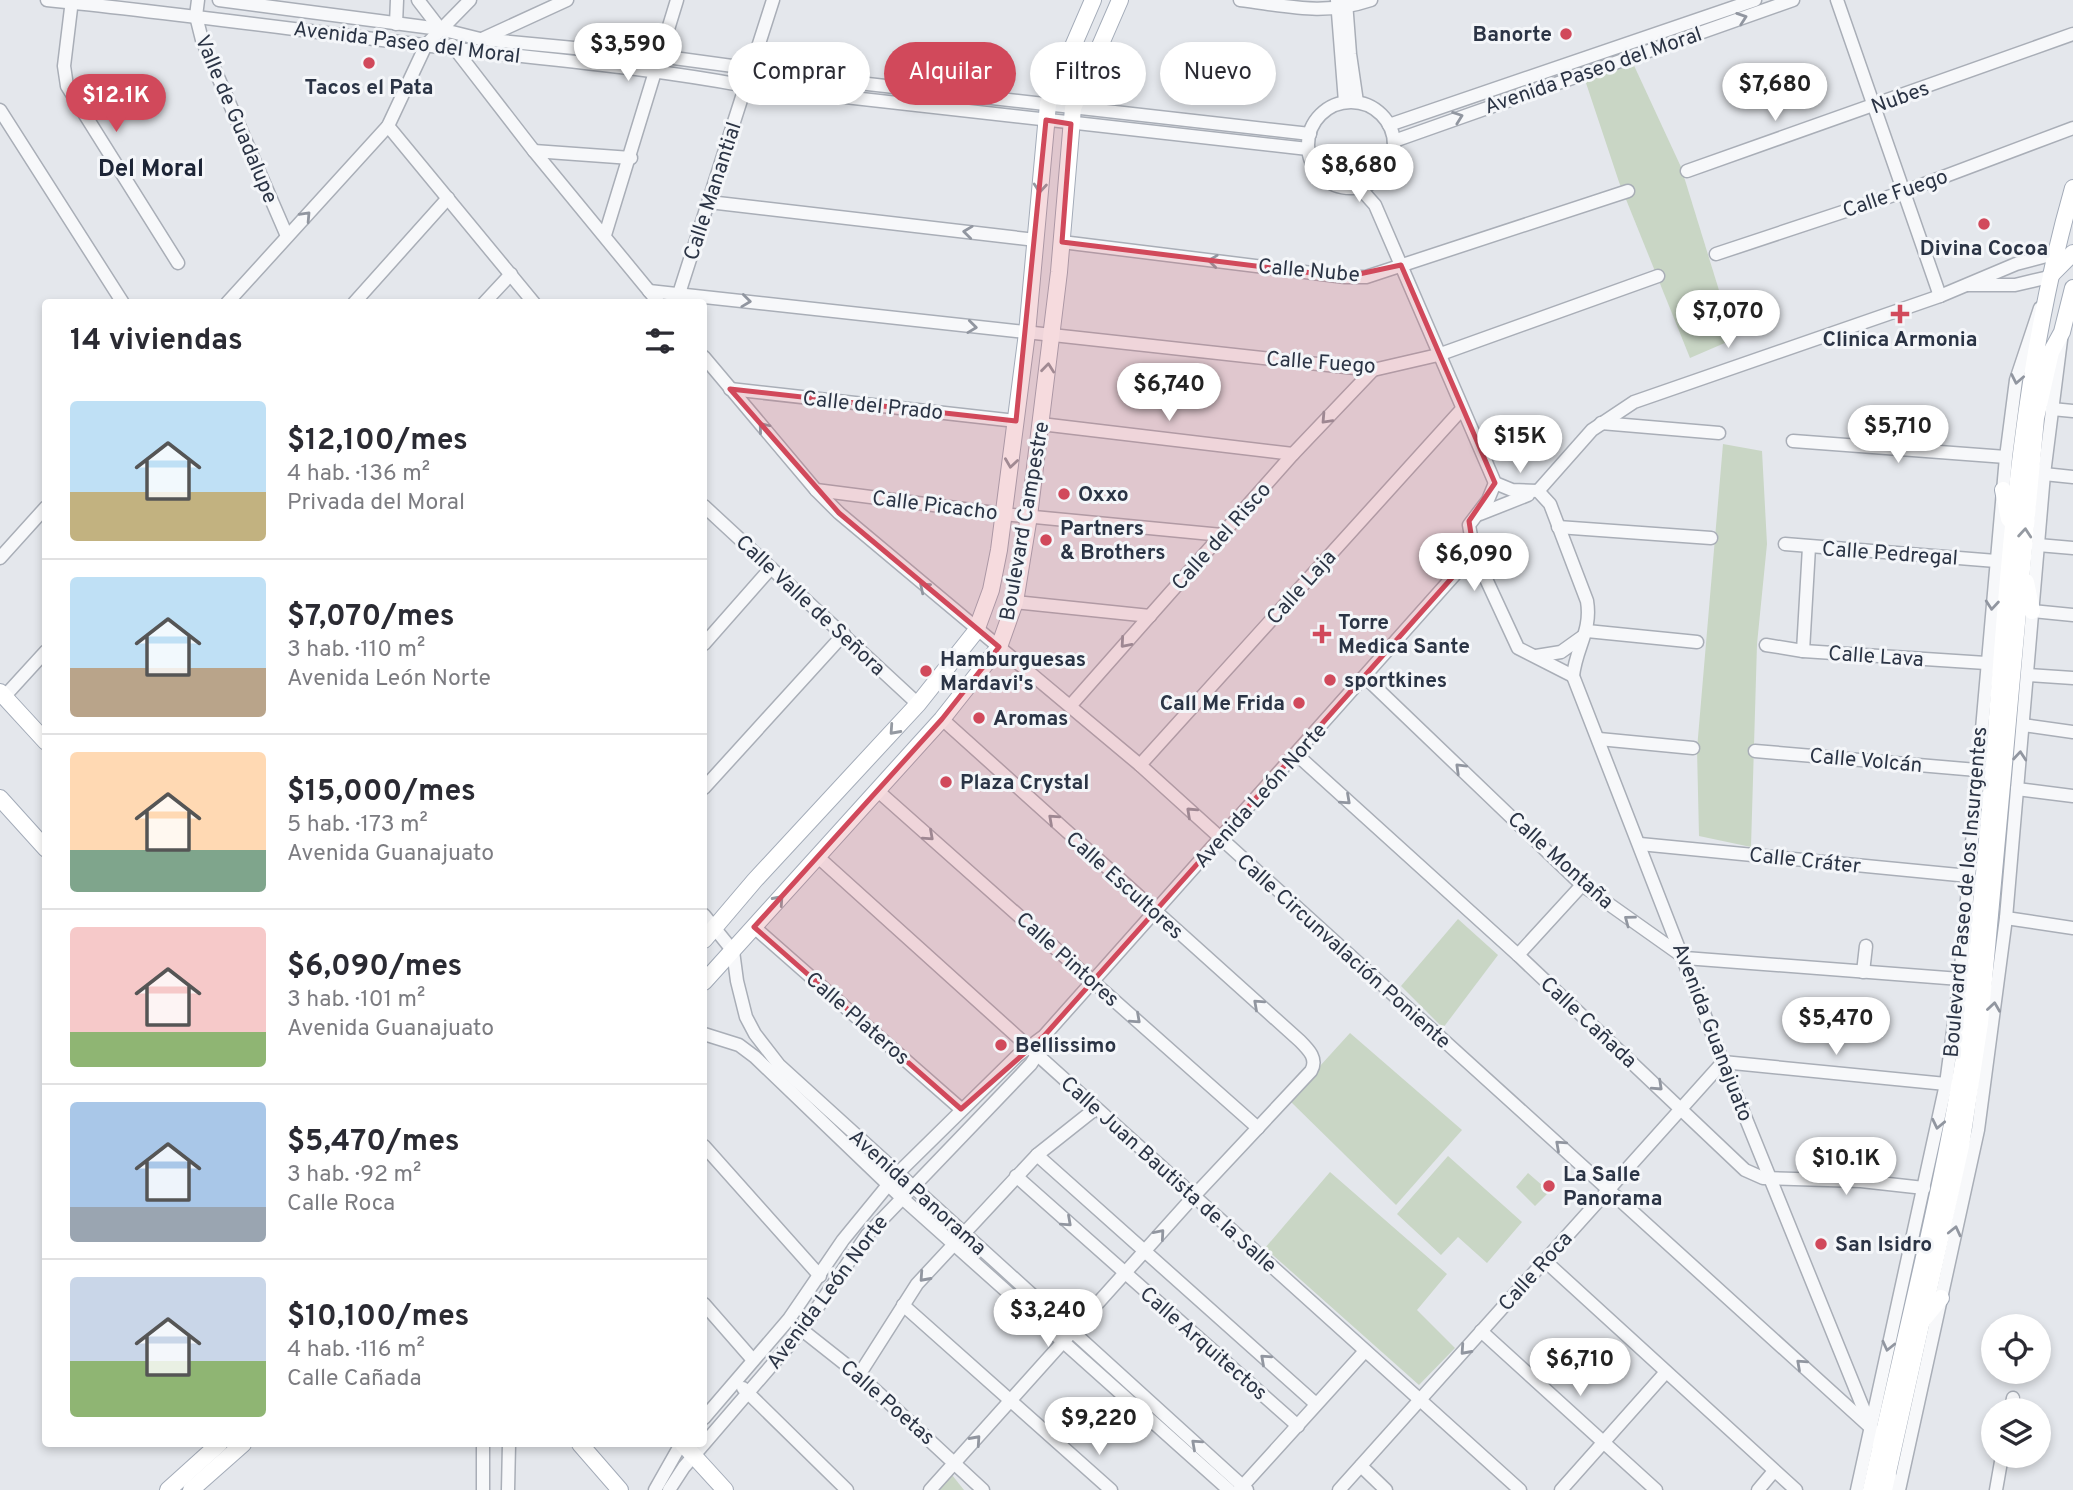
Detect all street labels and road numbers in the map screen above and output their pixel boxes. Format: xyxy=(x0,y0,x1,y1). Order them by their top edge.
street label: Avenida Paseo del Moral xyxy=(292,16,522,71)
street label: Avenida Paseo del Moral xyxy=(1481,21,1706,121)
street label: Valle de Guadalupe xyxy=(188,31,283,208)
street label: Nubes xyxy=(1868,76,1933,121)
street label: Calle Manantial xyxy=(678,119,748,264)
street label: Calle Fuego xyxy=(1839,164,1952,225)
street label: Calle Nube xyxy=(1257,254,1361,289)
street label: Calle Fuego xyxy=(1265,346,1377,381)
street label: Calle del Prado xyxy=(801,386,945,427)
street label: Boulevard Campestre xyxy=(995,420,1056,623)
street label: Calle del Risco xyxy=(1166,477,1278,597)
street label: Calle Picacho xyxy=(870,485,999,528)
street label: Calle Valle de Señora xyxy=(729,530,891,683)
street label: Calle Pedregal xyxy=(1821,536,1959,573)
street label: Calle Laja xyxy=(1261,545,1343,631)
street label: Calle Lava xyxy=(1827,641,1925,674)
street label: Avenida León Norte xyxy=(1189,718,1333,874)
street label: Boulevard Paseo de los Insurgentes xyxy=(1939,726,1994,1059)
street label: Calle Volcán xyxy=(1808,743,1923,780)
street label: Calle Montaña xyxy=(1501,806,1619,916)
street label: Calle Escultores xyxy=(1060,826,1188,946)
street label: Calle Cráter xyxy=(1748,842,1862,881)
street label: Calle Circunvalación Poniente xyxy=(1230,849,1456,1056)
street label: Calle Pintores xyxy=(1010,907,1124,1014)
street label: Avenida Guanajuato xyxy=(1665,939,1758,1126)
street label: Calle Plateros xyxy=(799,966,915,1072)
street label: Calle Cañada xyxy=(1534,971,1642,1075)
street label: Calle Juan Bautista de la Salle xyxy=(1054,1071,1282,1279)
street label: Avenida Panorama xyxy=(842,1124,992,1262)
street label: Avenida León Norte xyxy=(761,1210,895,1375)
street label: Calle Roca xyxy=(1493,1226,1579,1318)
street label: Calle Arquitectos xyxy=(1134,1281,1273,1407)
street label: Calle Poetas xyxy=(834,1355,940,1452)

